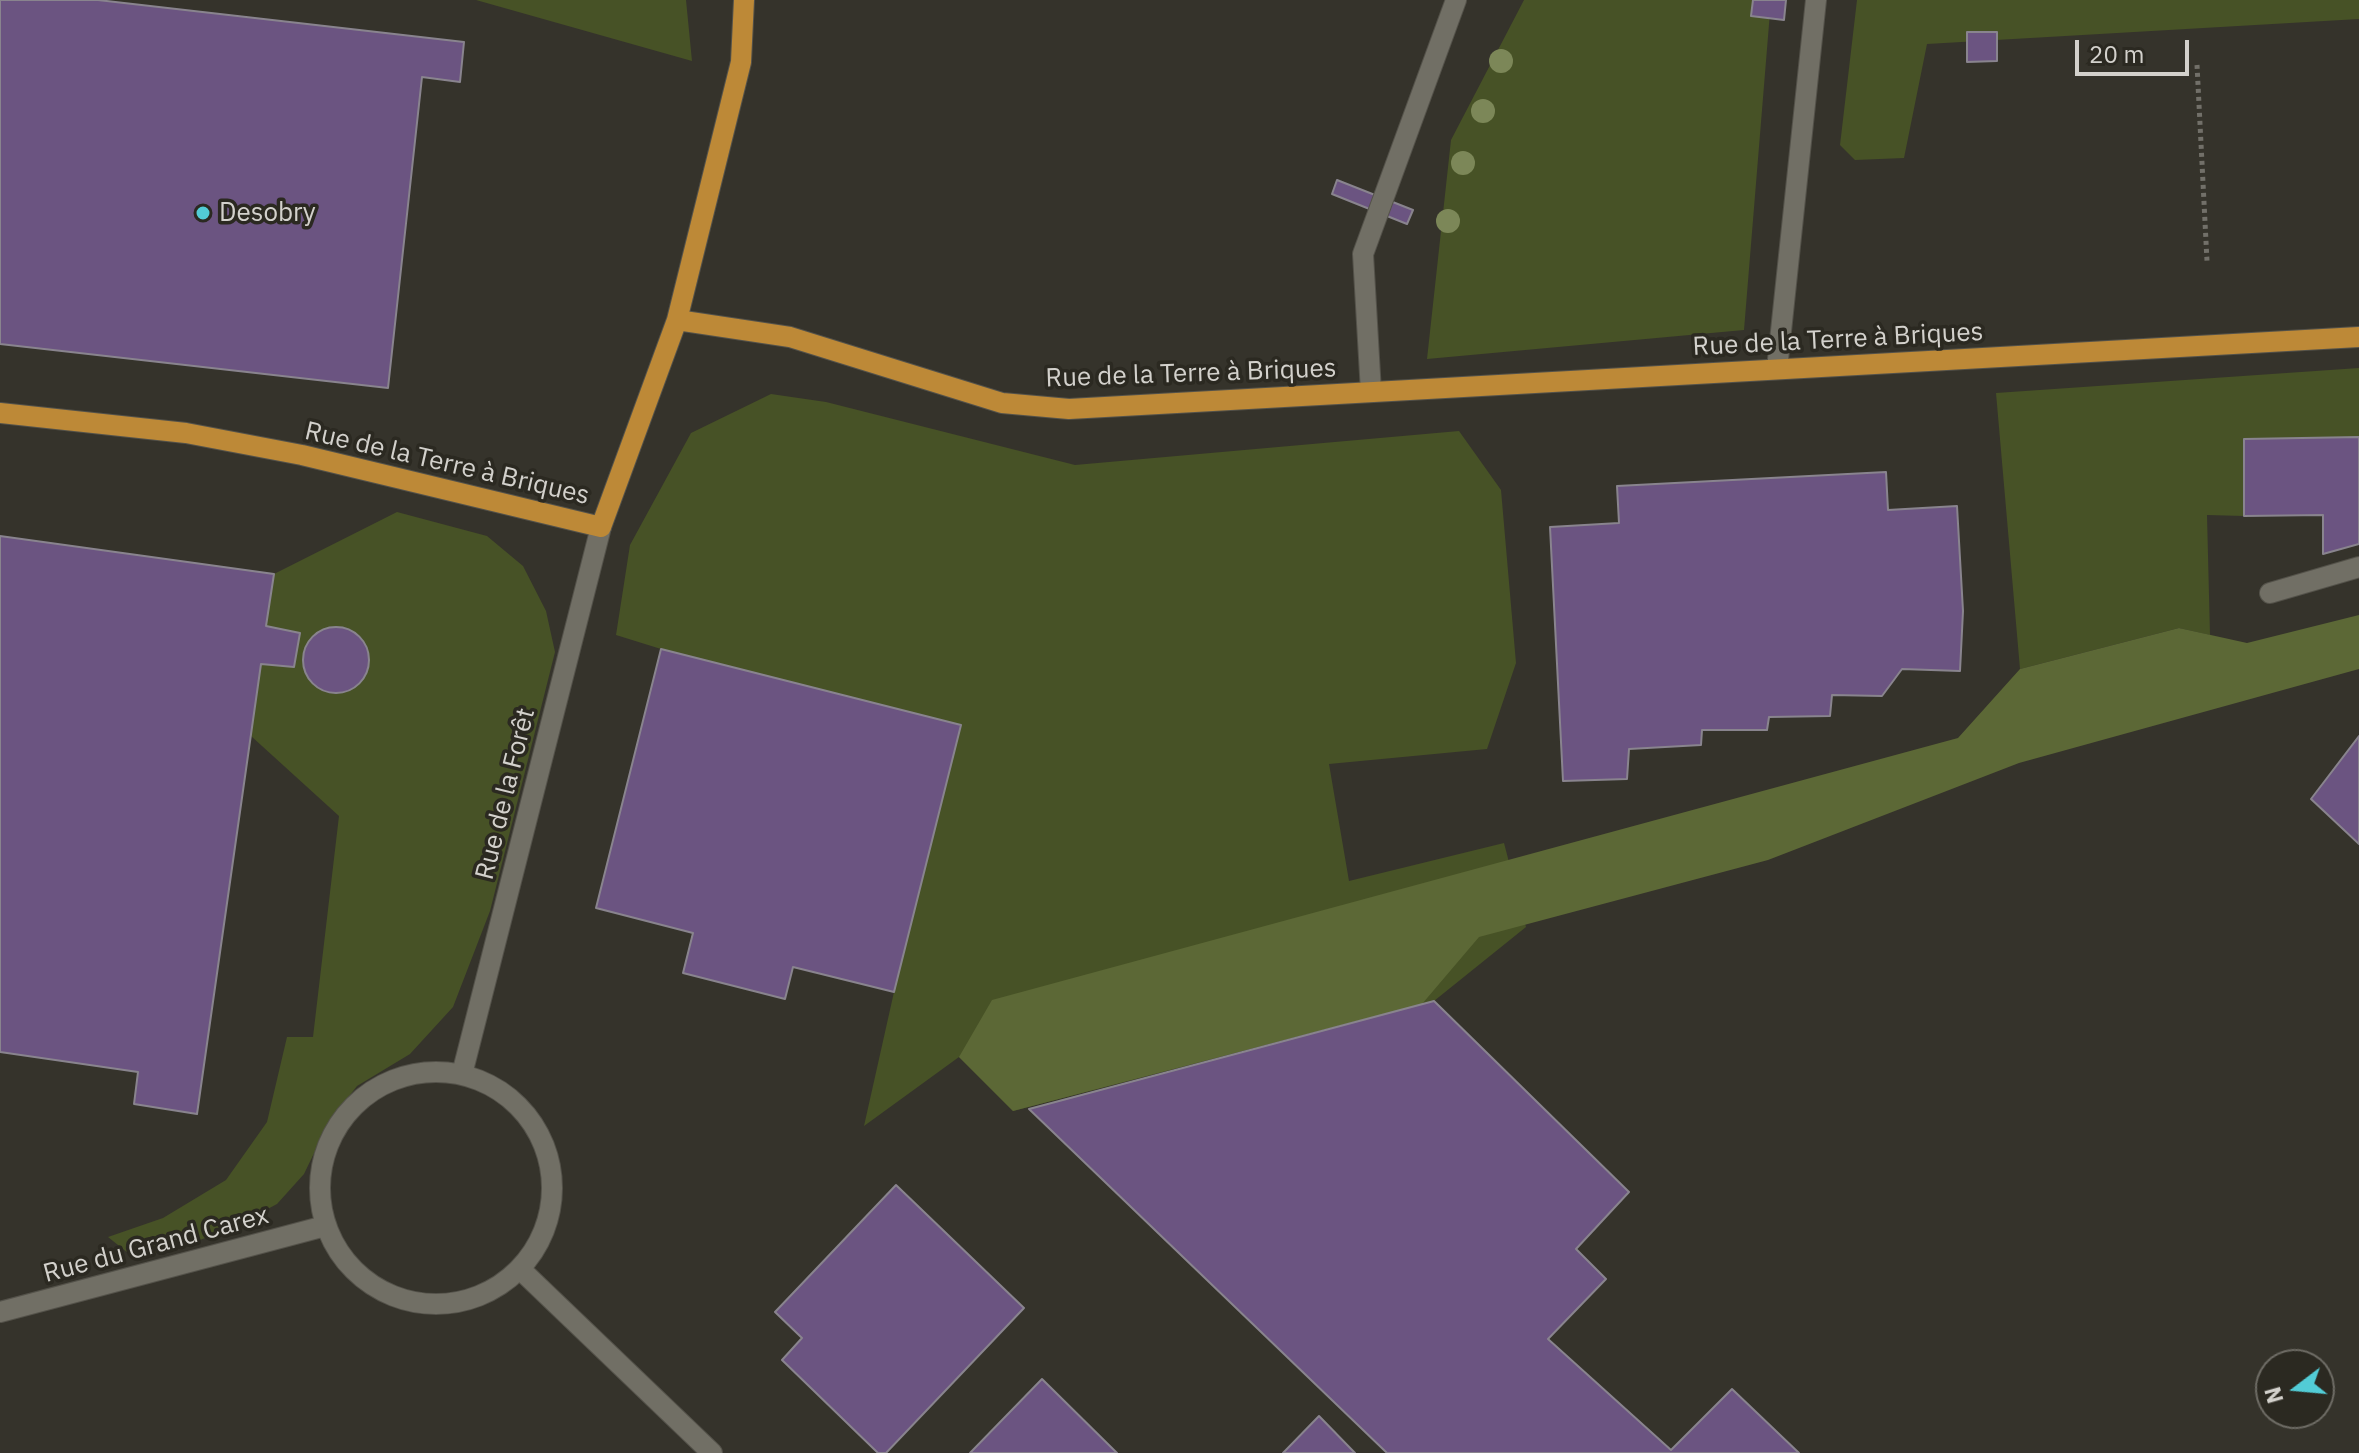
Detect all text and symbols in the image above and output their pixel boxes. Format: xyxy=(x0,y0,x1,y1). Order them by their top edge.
scale bar xyxy=(2079,24,2193,74)
text: 20 m xyxy=(2089,38,2144,70)
place label: Desobry xyxy=(219,197,316,229)
marker: Desobry xyxy=(194,204,212,222)
street label: Rue de la Terre à Briques xyxy=(1692,317,1984,363)
street label: Rue de la Terre à Briques xyxy=(1045,353,1337,395)
street label: Rue de la Terre à Briques xyxy=(302,416,592,512)
street label: Rue de la Forêt xyxy=(470,705,542,883)
street label: Rue du Grand Carex xyxy=(40,1200,272,1290)
north arrow xyxy=(2255,1349,2335,1429)
text: N xyxy=(2257,1384,2290,1407)

